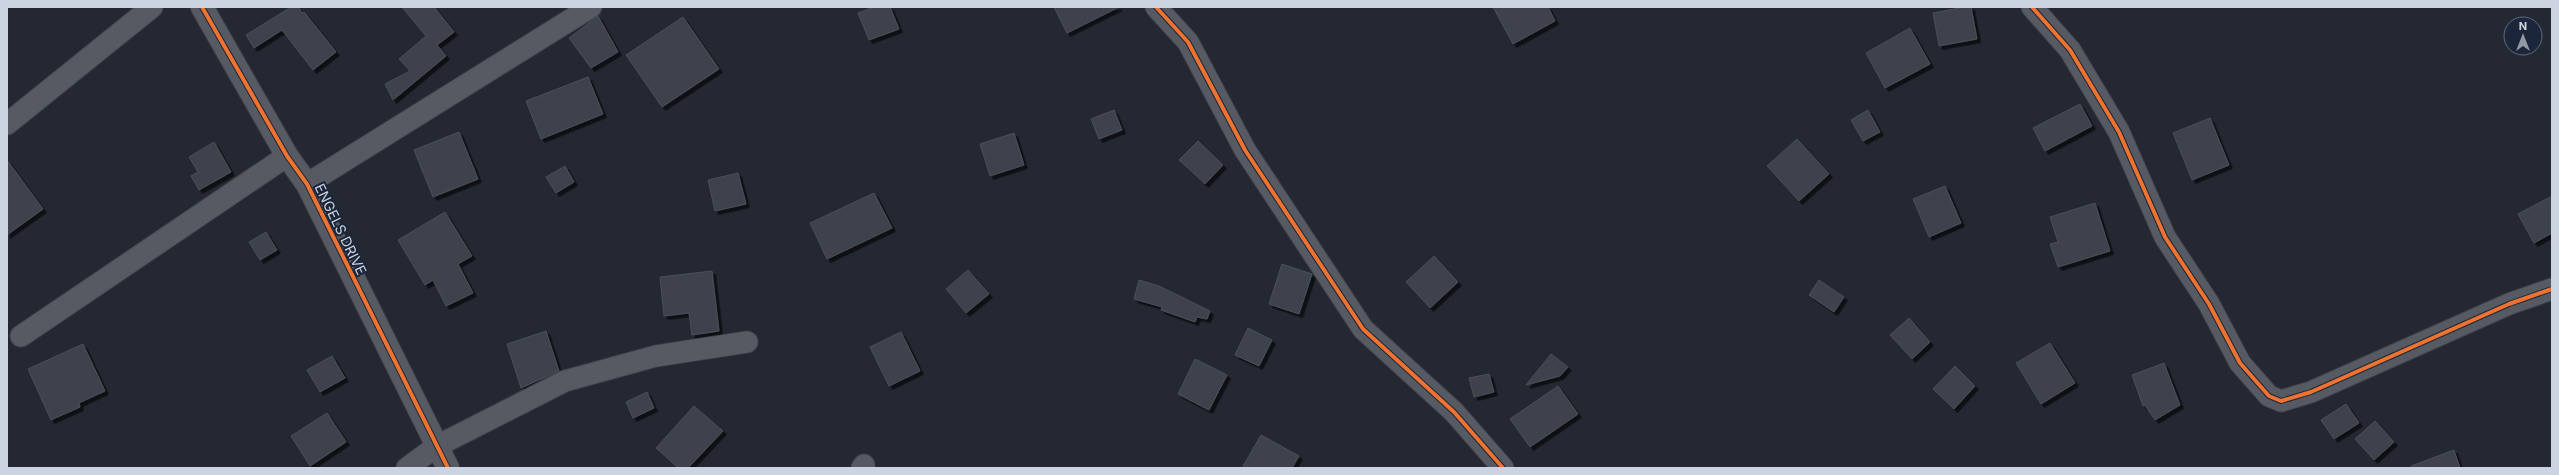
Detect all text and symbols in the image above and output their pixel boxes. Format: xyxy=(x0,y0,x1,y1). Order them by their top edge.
north arrow xyxy=(2503,16,2543,56)
text: N xyxy=(2519,19,2527,33)
street label: ENGELS DRIVE xyxy=(312,181,370,277)

